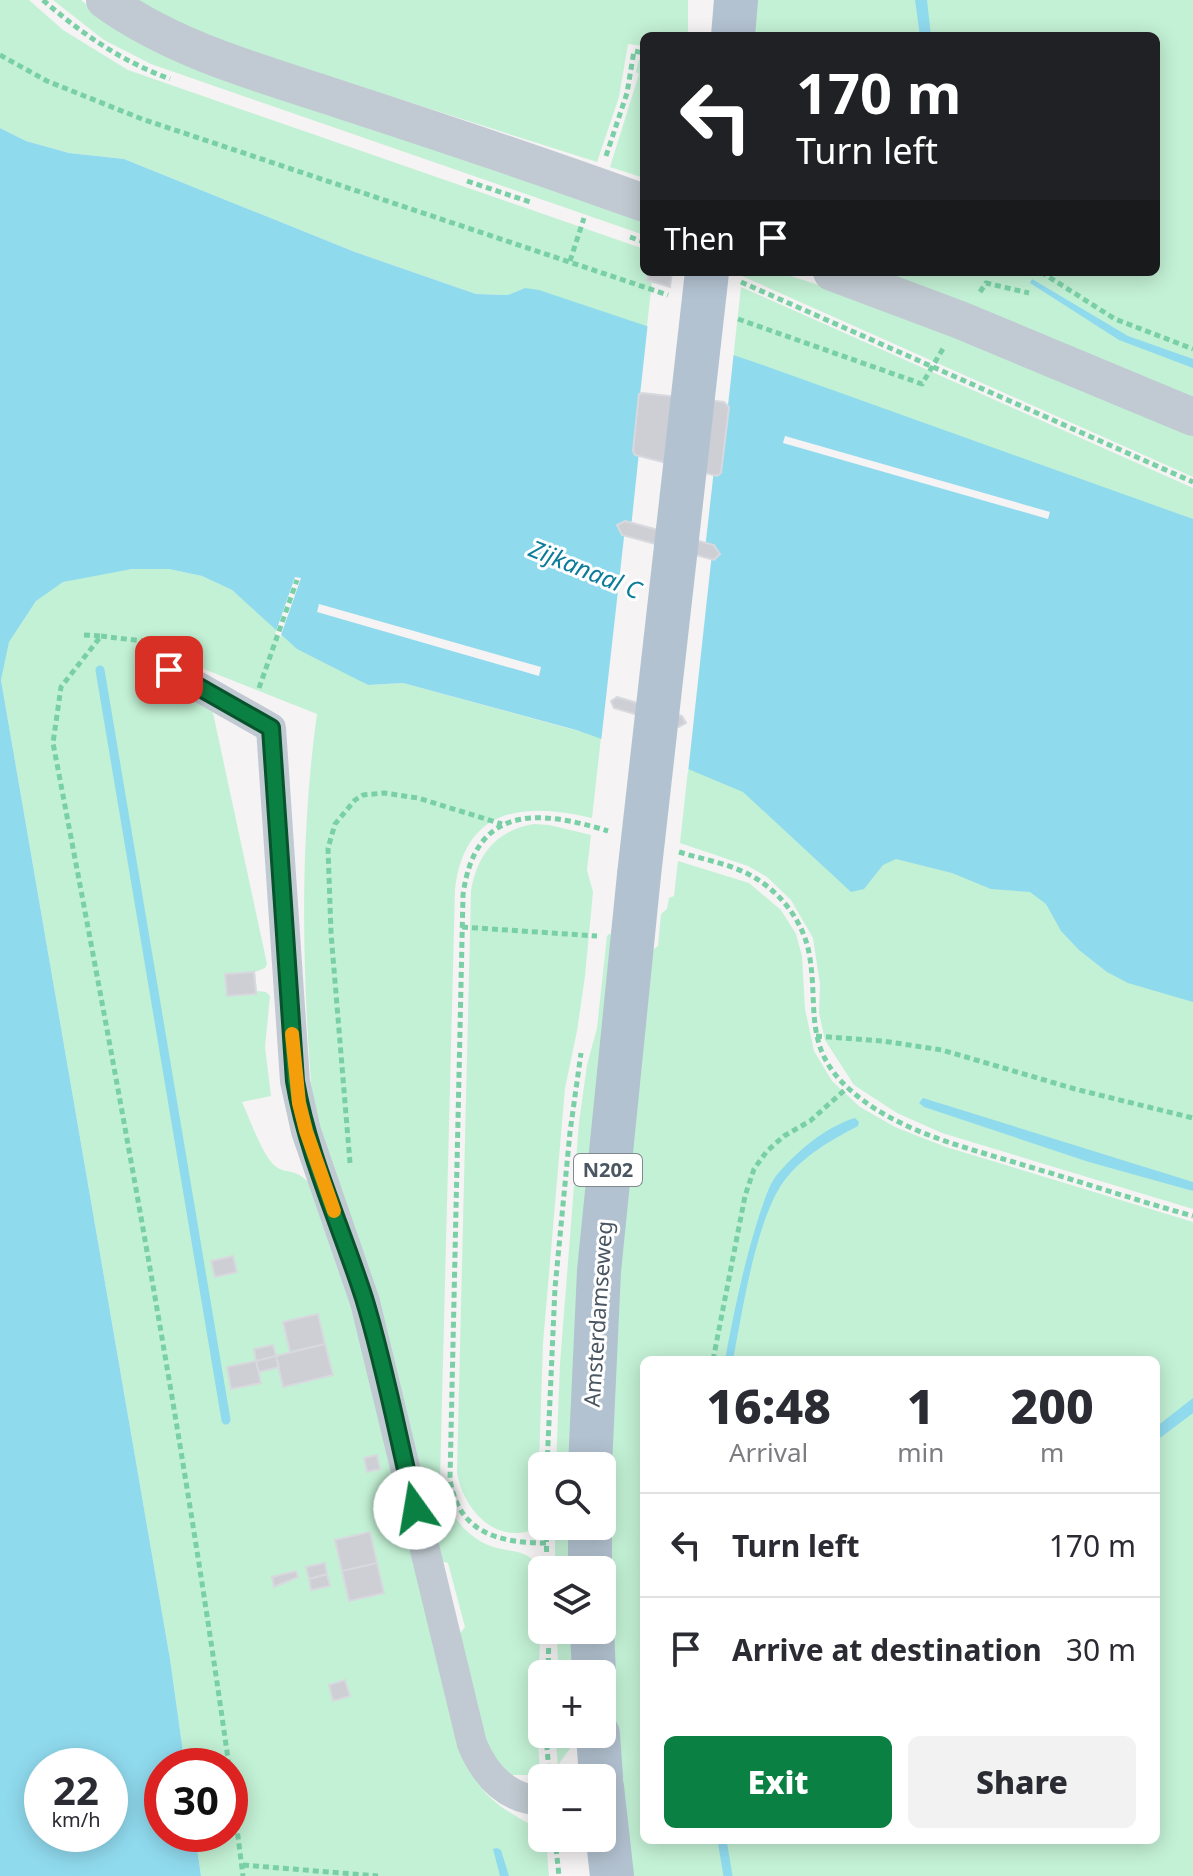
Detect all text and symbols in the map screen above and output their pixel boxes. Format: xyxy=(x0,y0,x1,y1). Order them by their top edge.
text: 170 m xyxy=(796,54,961,130)
icon: left xyxy=(664,64,768,168)
text: Turn left xyxy=(796,126,938,175)
icon: arrive xyxy=(751,216,795,260)
text: Then xyxy=(664,218,735,259)
water label: Zijkanaal C xyxy=(524,531,648,607)
pin xyxy=(135,636,203,704)
icon: arrive xyxy=(147,648,191,692)
road number: N202 xyxy=(574,1154,642,1186)
street label: Amsterdamseweg xyxy=(576,1220,618,1408)
text: 16:48 xyxy=(706,1373,831,1438)
text: 1 xyxy=(907,1373,935,1438)
text: 200 xyxy=(1011,1373,1094,1438)
text: Arrival xyxy=(729,1434,808,1470)
text: min xyxy=(897,1434,944,1470)
text: m xyxy=(1040,1434,1064,1470)
map controls xyxy=(528,1452,616,1852)
button: search xyxy=(528,1452,616,1540)
position arrow xyxy=(373,1466,457,1550)
icon: left xyxy=(664,1523,708,1567)
text: Turn left xyxy=(732,1525,860,1566)
text: 170 m xyxy=(1049,1525,1136,1566)
button: layers xyxy=(528,1556,616,1644)
icon: arrive xyxy=(664,1627,708,1671)
text: Arrive at destination xyxy=(732,1629,1042,1670)
text: 30 m xyxy=(1066,1629,1136,1670)
button: + xyxy=(528,1660,616,1748)
button: Exit xyxy=(664,1736,892,1828)
button: Share xyxy=(908,1736,1136,1828)
speed limit sign: 30 xyxy=(144,1748,248,1852)
text: 22 xyxy=(53,1762,99,1817)
button: − xyxy=(528,1764,616,1852)
text: km/h xyxy=(51,1806,101,1833)

